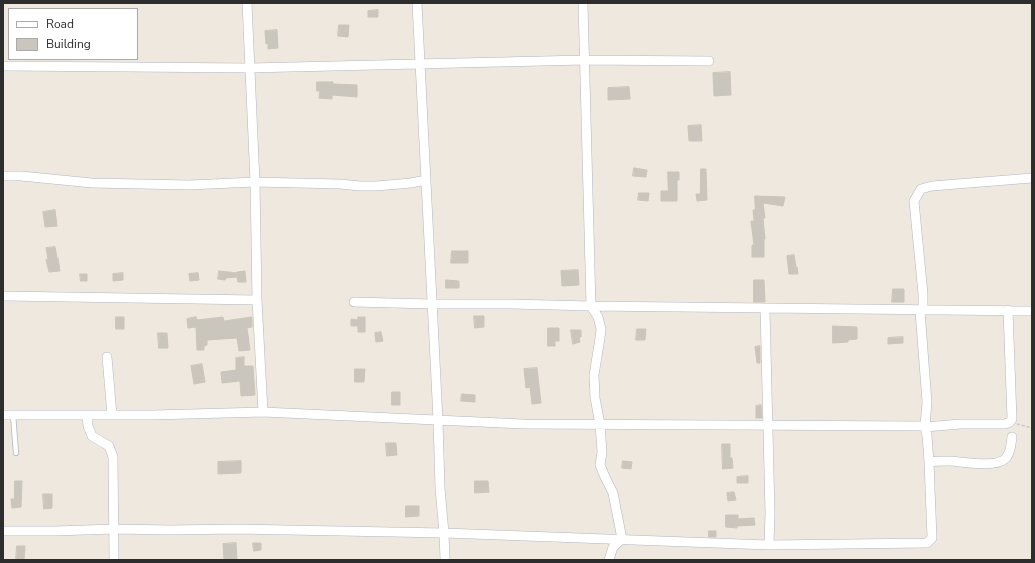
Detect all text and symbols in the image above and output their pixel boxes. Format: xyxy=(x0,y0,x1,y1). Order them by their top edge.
legend xyxy=(8,8,138,60)
text: Road xyxy=(46,16,74,32)
text: Building xyxy=(46,36,91,52)

